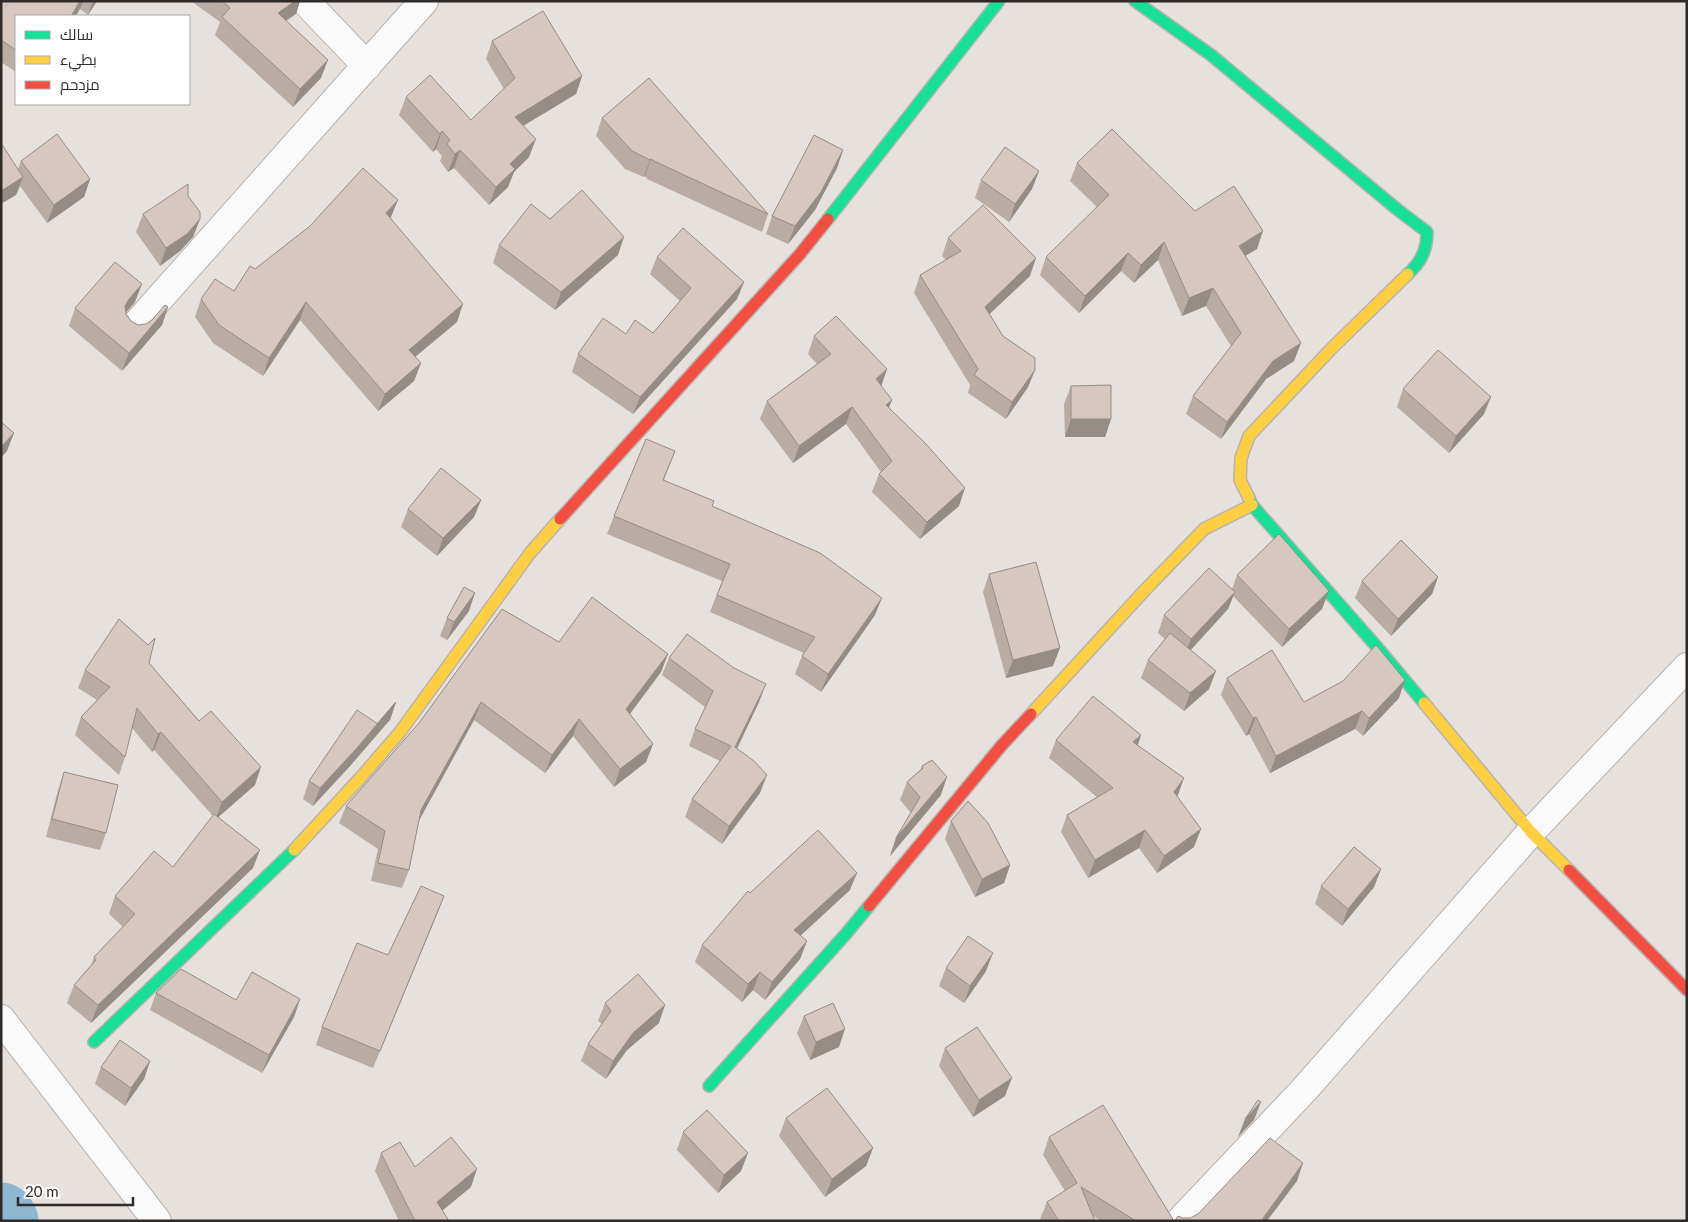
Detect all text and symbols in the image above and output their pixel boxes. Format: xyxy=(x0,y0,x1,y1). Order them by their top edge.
legend xyxy=(15,15,190,105)
text: سالك xyxy=(60,25,93,43)
text: بطيء xyxy=(60,50,97,72)
text: مزدحم xyxy=(60,75,100,95)
scale bar xyxy=(18,1174,132,1206)
text: 20 m xyxy=(25,1182,59,1200)

